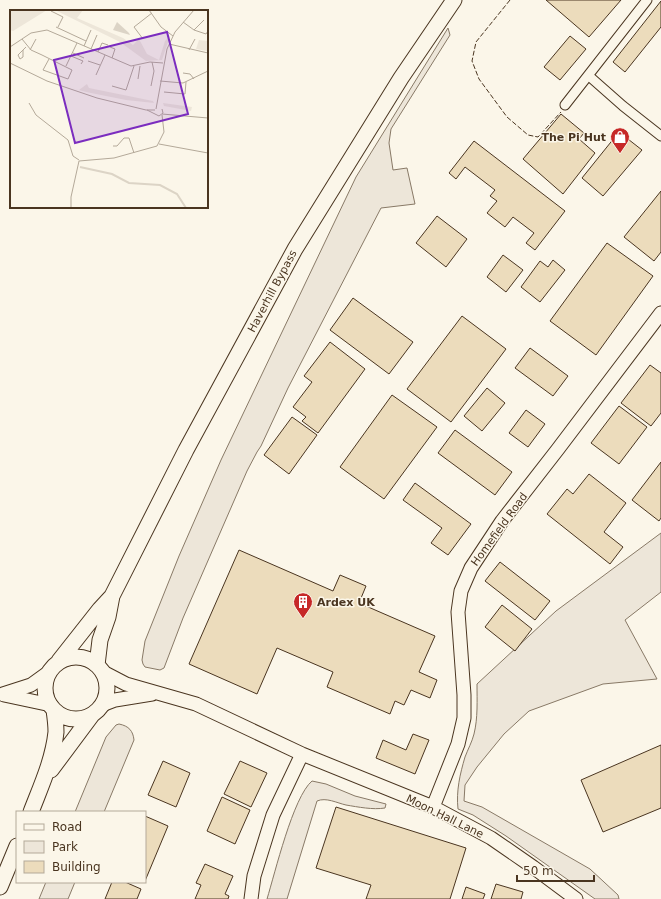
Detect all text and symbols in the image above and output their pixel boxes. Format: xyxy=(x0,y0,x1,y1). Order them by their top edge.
inset map xyxy=(10,10,208,208)
shop icon: The Pi Hut xyxy=(609,126,631,154)
place label: The Pi Hut xyxy=(541,131,606,144)
street label: Haverhill Bypass xyxy=(245,248,300,335)
street label: Homefield Road xyxy=(468,490,530,568)
building icon: Ardex UK xyxy=(292,591,314,619)
place label: Ardex UK xyxy=(317,596,375,609)
street label: Moon Hall Lane xyxy=(404,792,486,841)
legend xyxy=(16,811,146,883)
text: Road xyxy=(52,820,82,834)
text: Park xyxy=(52,840,78,854)
scale bar xyxy=(517,857,594,883)
text: Building xyxy=(52,860,101,874)
text: 50 m xyxy=(523,864,554,878)

